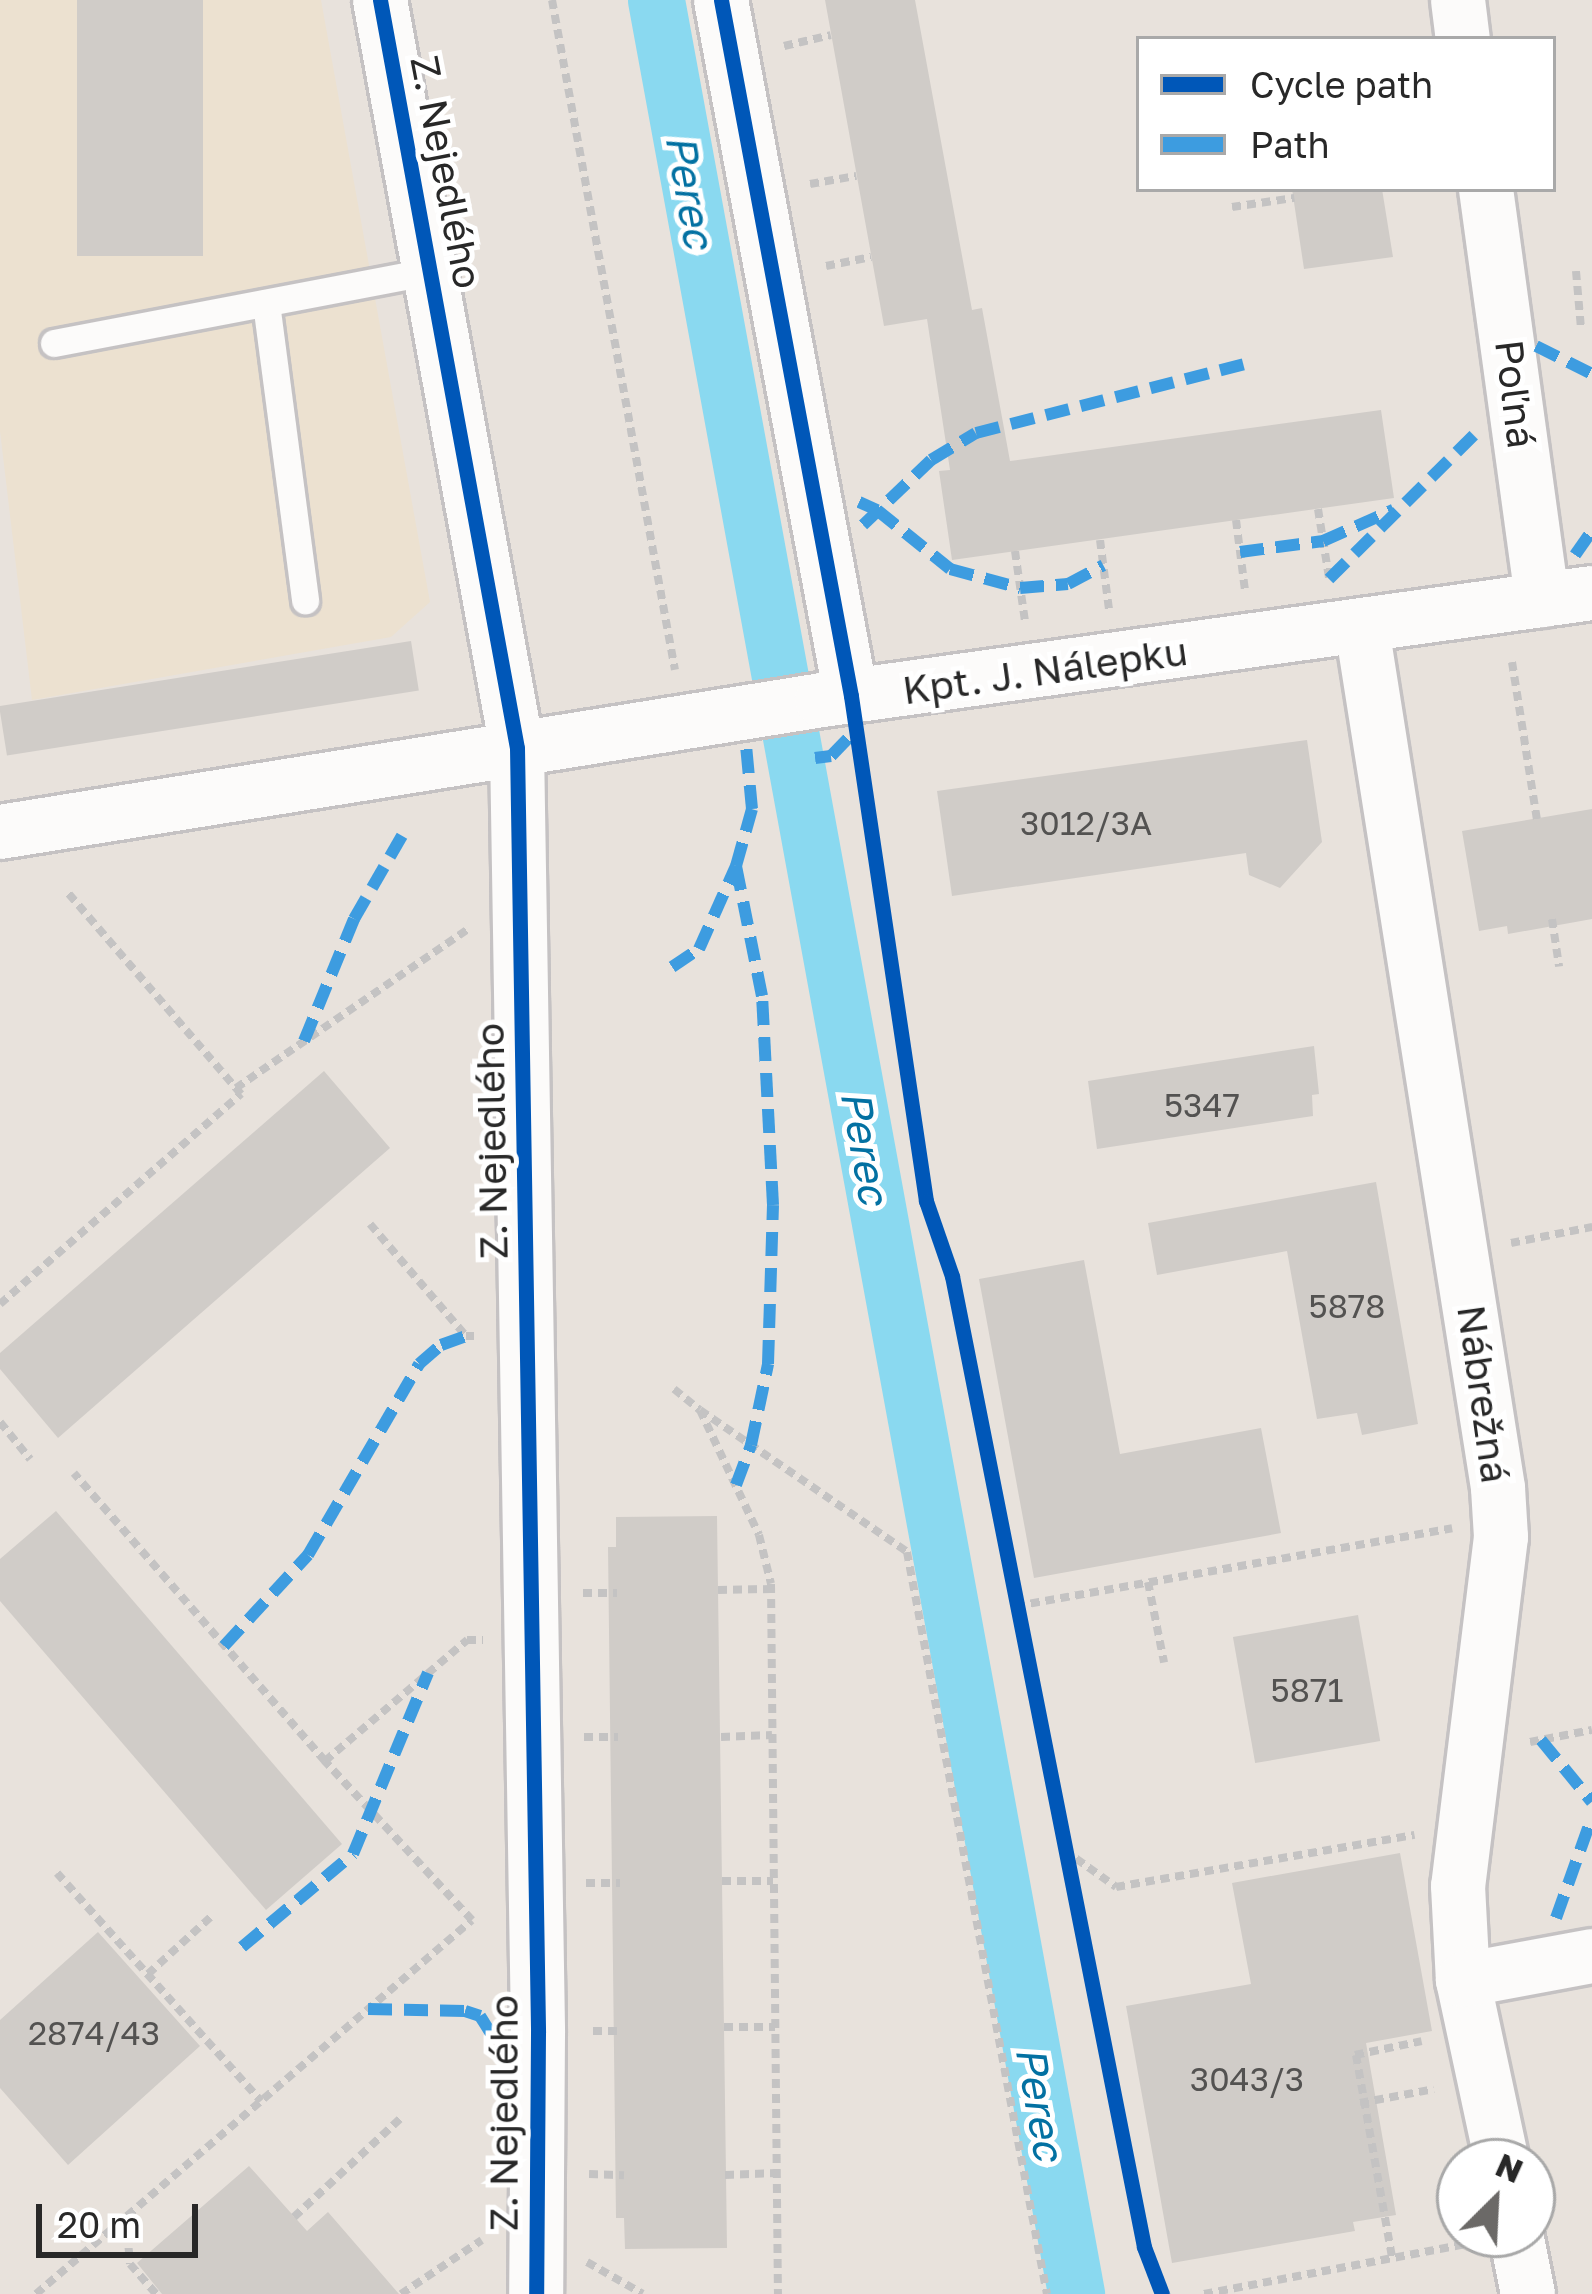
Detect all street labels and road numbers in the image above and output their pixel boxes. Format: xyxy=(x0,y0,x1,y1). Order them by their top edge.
street label: Z. Nejedlého xyxy=(400,52,492,292)
street label: Poľná xyxy=(1485,337,1545,451)
street label: Kpt. J. Nálepku xyxy=(900,628,1190,714)
street label: Z. Nejedlého xyxy=(467,1022,517,1260)
street label: Nábrežná xyxy=(1447,1302,1519,1486)
street label: Z. Nejedlého xyxy=(481,1995,527,2231)

